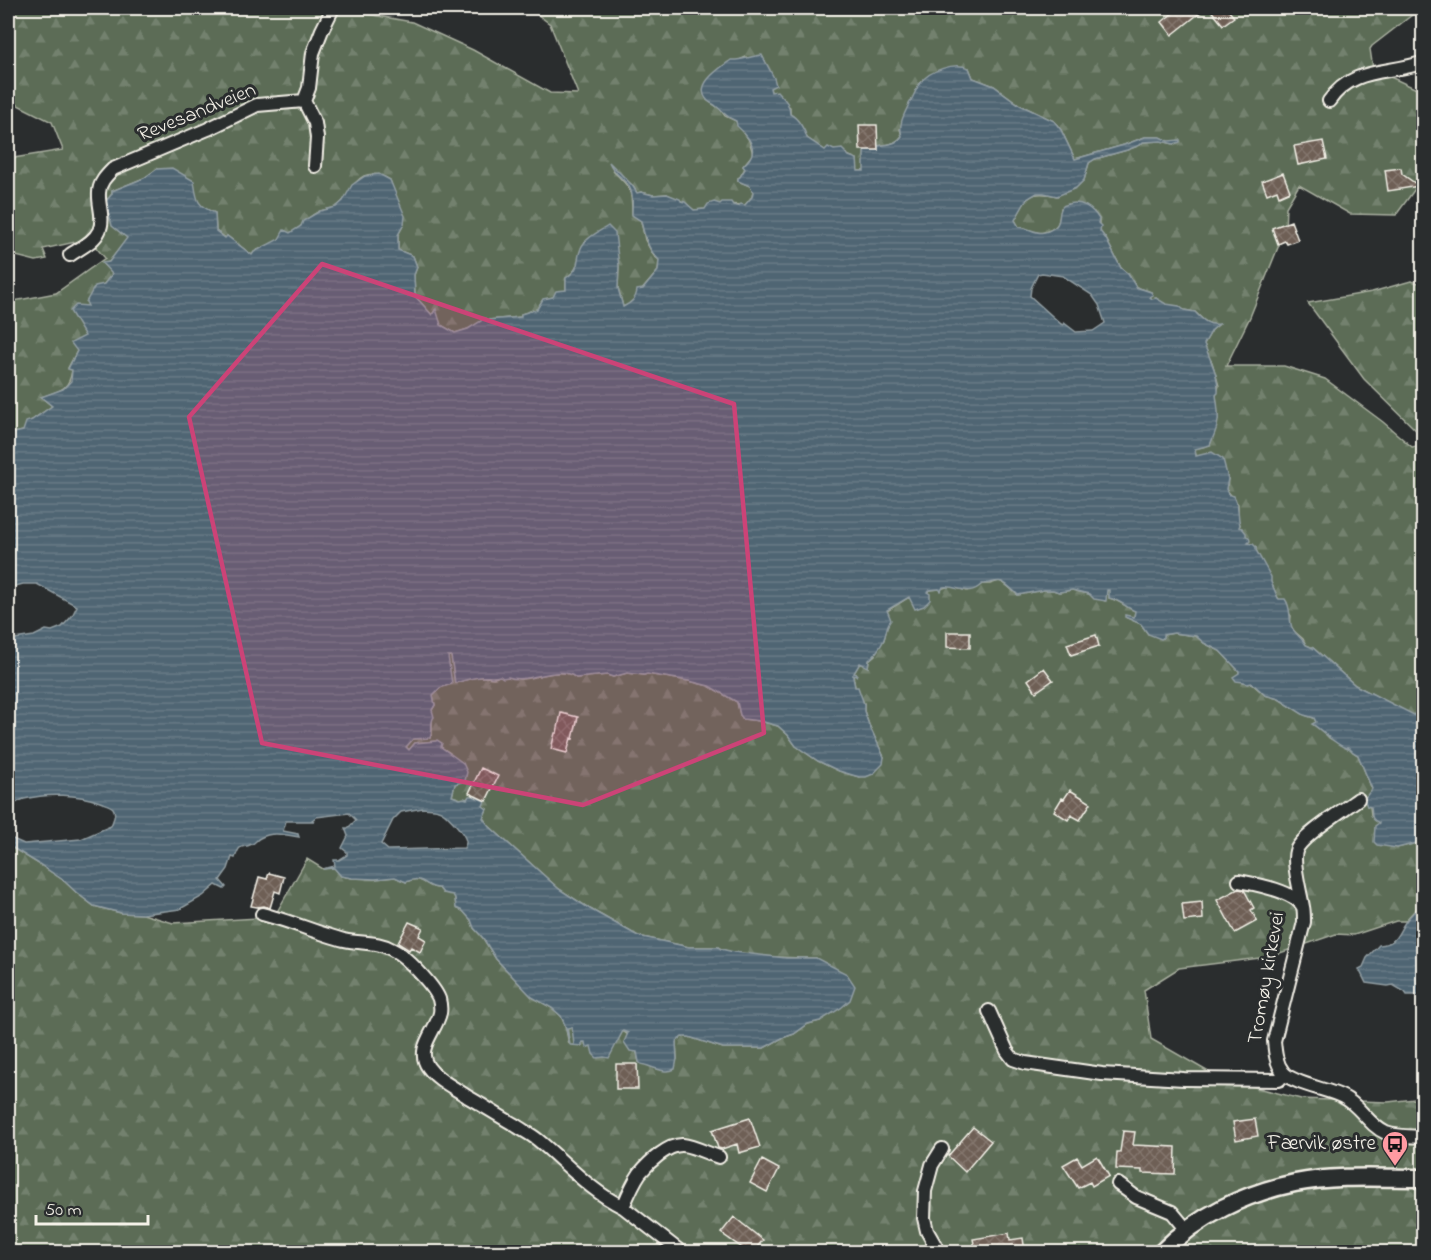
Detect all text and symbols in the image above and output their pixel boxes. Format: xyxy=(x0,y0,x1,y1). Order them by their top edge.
street label: Revesandveien xyxy=(133,76,261,150)
street label: Tromøy kirkevei xyxy=(1241,910,1295,1047)
place label: Færvik østre xyxy=(1266,1129,1377,1159)
bus stop icon: Færvik østre xyxy=(1380,1129,1410,1167)
scale bar xyxy=(36,1188,148,1226)
text: 50 m xyxy=(45,1198,82,1224)

